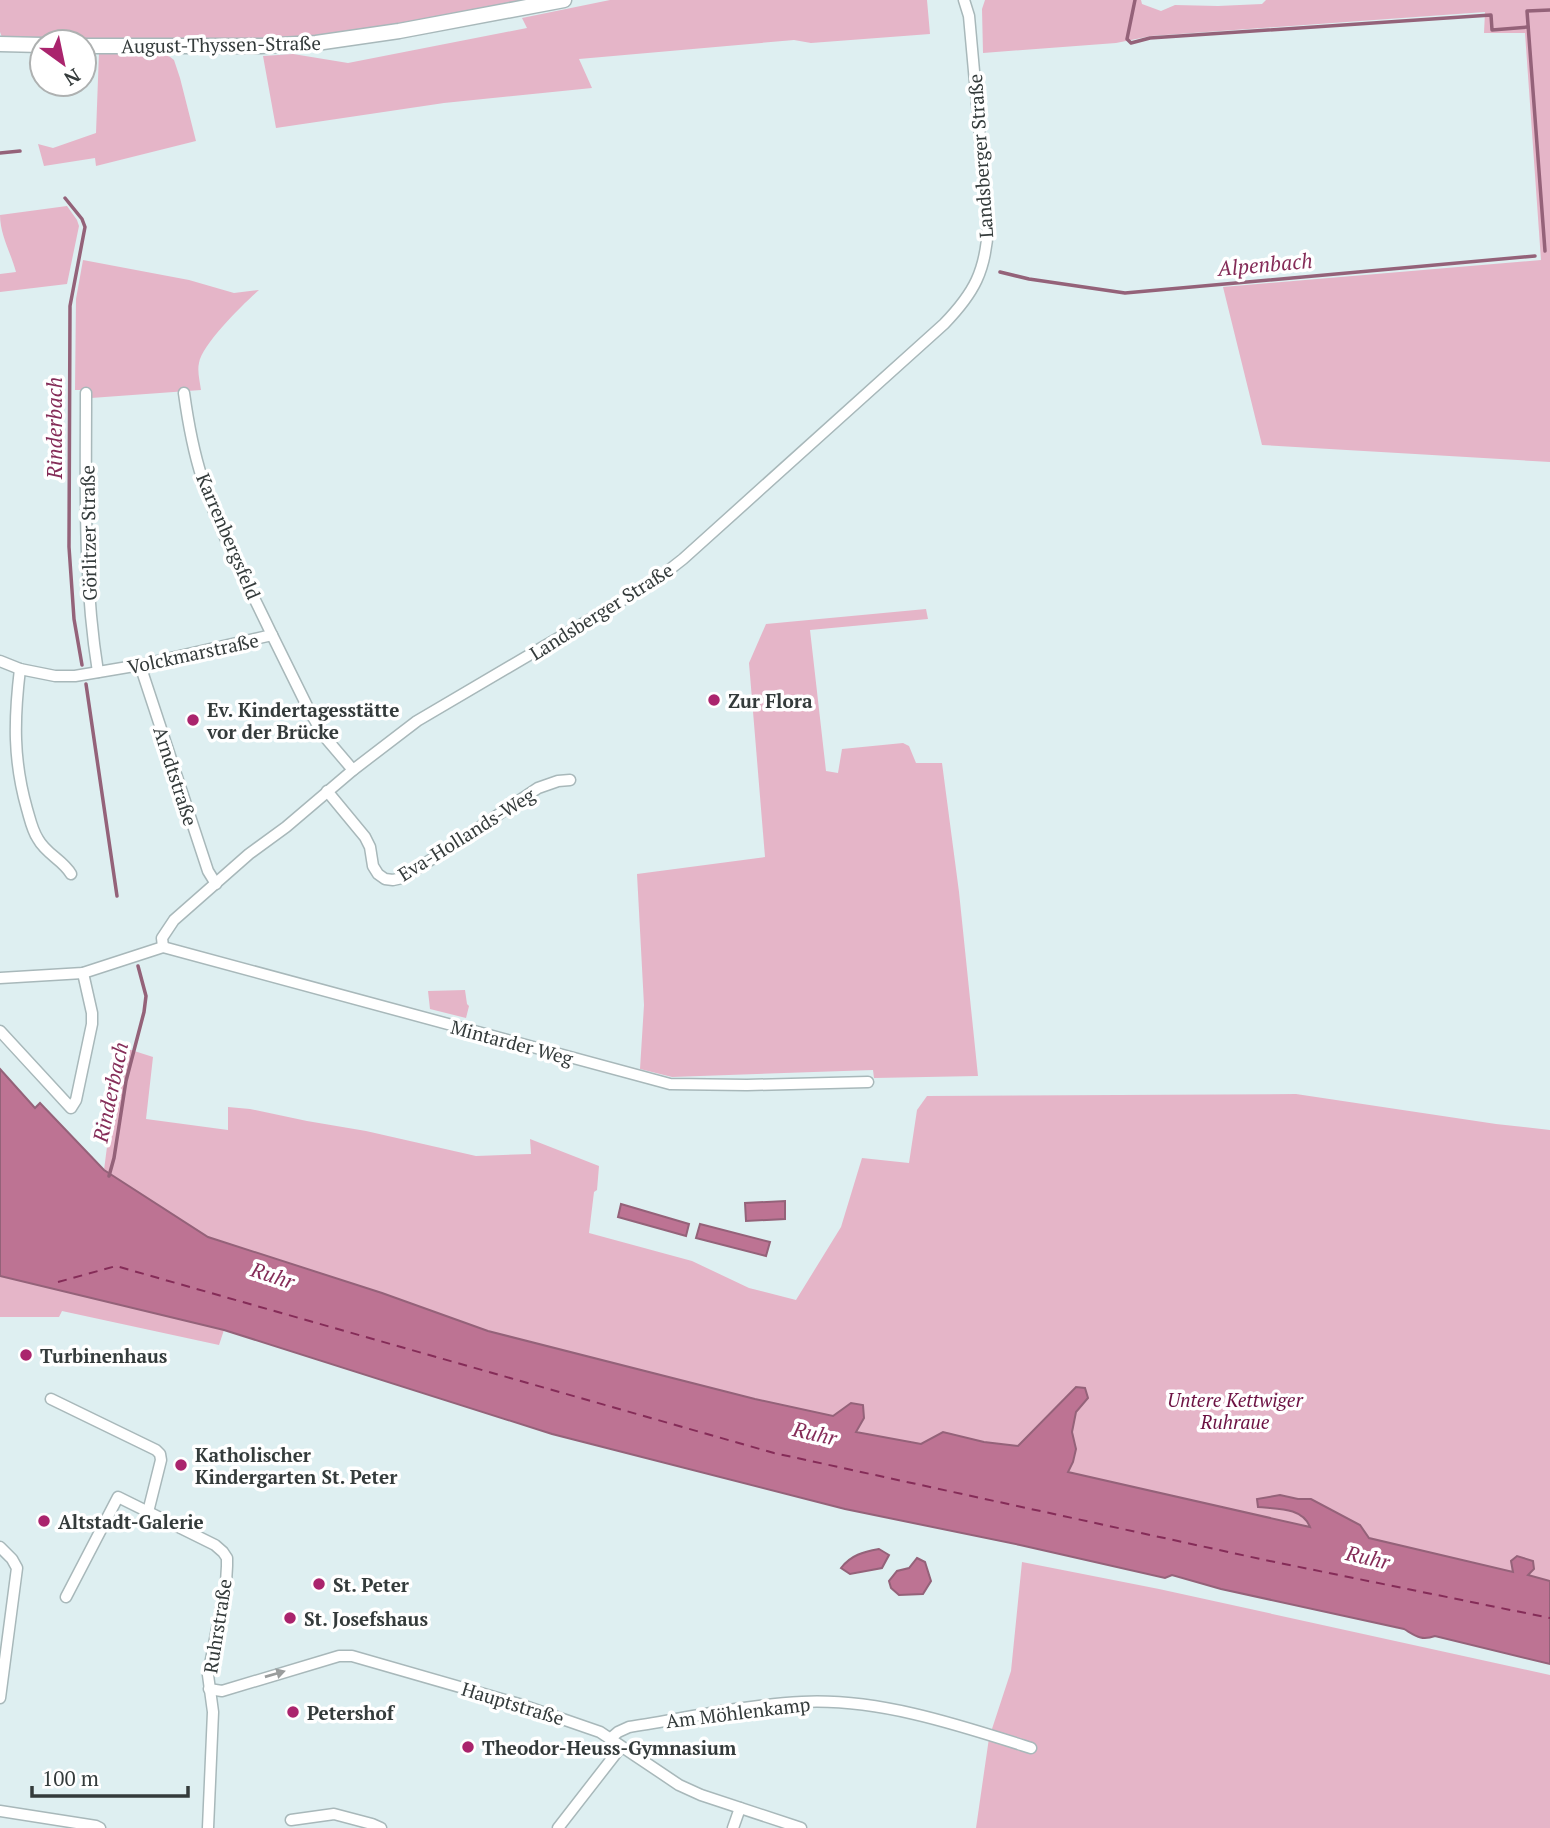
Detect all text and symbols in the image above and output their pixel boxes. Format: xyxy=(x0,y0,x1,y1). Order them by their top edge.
north arrow xyxy=(28,28,98,98)
street label: August-Thyssen-Straße xyxy=(121,30,321,58)
text: N xyxy=(59,63,85,92)
street label: Landsberger Straße xyxy=(962,73,998,239)
water label: Alpenbach xyxy=(1214,246,1314,282)
water label: Rinderbach xyxy=(40,377,68,480)
street label: Görlitzer Straße xyxy=(74,465,102,601)
street label: Karrenbergsfeld xyxy=(191,469,267,603)
street label: Landsberger Straße xyxy=(525,557,677,665)
street label: Volckmarstraße xyxy=(125,627,261,679)
place label: Zur Flora xyxy=(728,688,813,713)
marker: Zur Flora xyxy=(706,692,722,708)
place label: Ev. Kindertagesstätte vor der Brücke xyxy=(206,697,399,744)
marker: Ev. Kindertagesstätte vor der Brücke xyxy=(185,712,201,728)
street label: Arndtstraße xyxy=(148,723,204,829)
street label: Eva-Hollands-Weg xyxy=(393,781,540,886)
street label: Mintarder Weg xyxy=(448,1014,577,1071)
water label: Rinderbach xyxy=(85,1039,134,1146)
water label: Ruhr xyxy=(247,1255,299,1295)
place label: Turbinenhaus xyxy=(40,1343,168,1368)
marker: Turbinenhaus xyxy=(18,1347,34,1363)
park label: Untere Kettwiger Ruhraue xyxy=(1167,1387,1303,1434)
water label: Ruhr xyxy=(789,1414,840,1452)
place label: Katholischer Kindergarten St. Peter xyxy=(195,1442,398,1489)
marker: Katholischer Kindergarten St. Peter xyxy=(173,1457,189,1473)
place label: Altstadt-Galerie xyxy=(58,1509,204,1534)
marker: Altstadt-Galerie xyxy=(36,1513,52,1529)
water label: Ruhr xyxy=(1342,1538,1393,1576)
place label: St. Peter xyxy=(333,1572,410,1597)
marker: St. Peter xyxy=(311,1576,327,1592)
street label: Ruhrstraße xyxy=(197,1577,237,1675)
place label: St. Josefshaus xyxy=(304,1606,428,1631)
marker: St. Josefshaus xyxy=(282,1610,298,1626)
one-way arrow xyxy=(264,1669,285,1679)
street label: Hauptstraße xyxy=(459,1676,567,1730)
street label: Am Möhlenkamp xyxy=(664,1691,812,1733)
place label: Petershof xyxy=(307,1700,396,1725)
marker: Petershof xyxy=(285,1704,301,1720)
place label: Theodor-Heuss-Gymnasium xyxy=(482,1735,737,1760)
marker: Theodor-Heuss-Gymnasium xyxy=(460,1739,476,1755)
scale bar xyxy=(32,1755,187,1799)
text: 100 m xyxy=(42,1764,99,1792)

